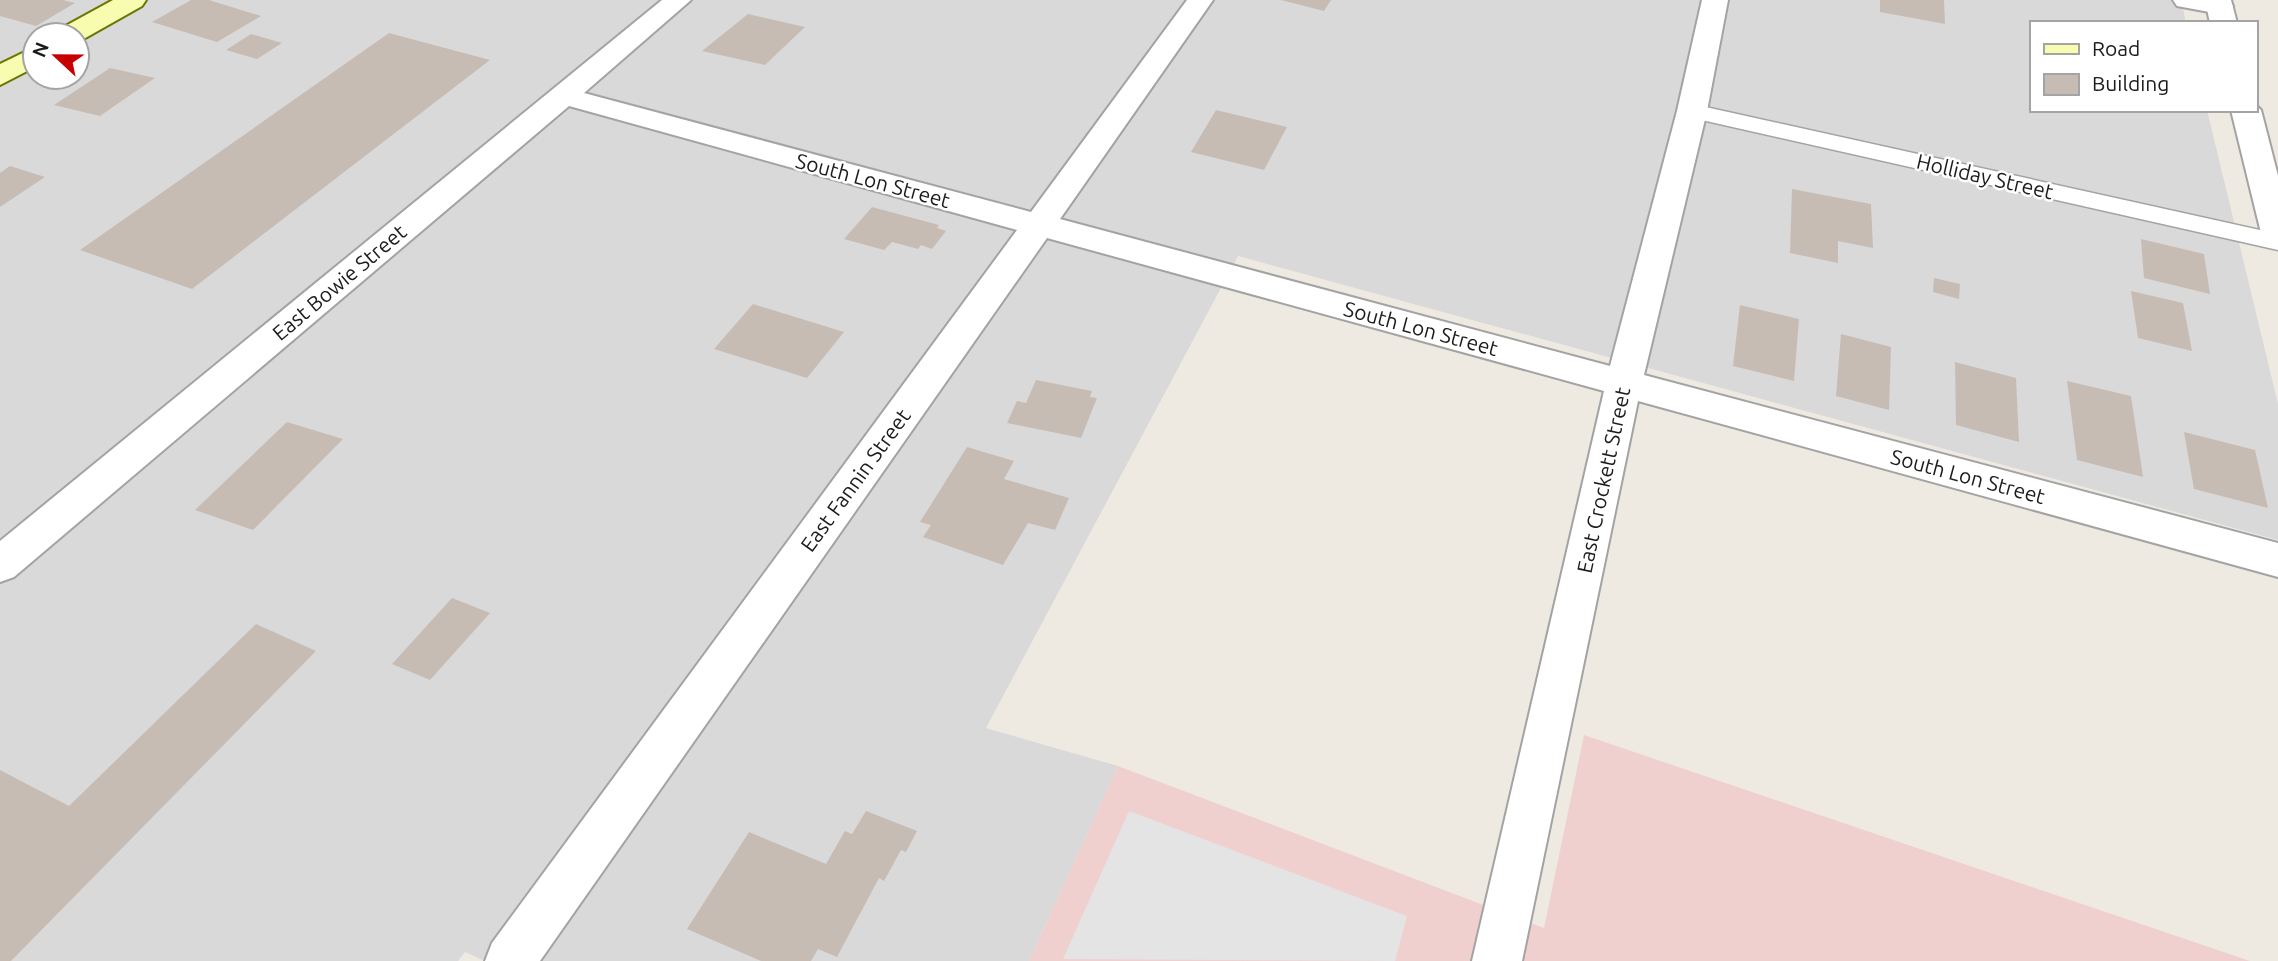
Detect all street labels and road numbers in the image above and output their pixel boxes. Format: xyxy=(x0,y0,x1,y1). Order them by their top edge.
street label: South Lon Street xyxy=(793,148,953,212)
street label: Holliday Street xyxy=(1914,149,2056,203)
street label: East Bowie Street xyxy=(267,219,411,345)
street label: South Lon Street xyxy=(1341,296,1501,360)
street label: East Crockett Street xyxy=(1572,385,1634,575)
street label: East Fannin Street xyxy=(795,404,915,556)
street label: South Lon Street xyxy=(1888,444,2048,508)

